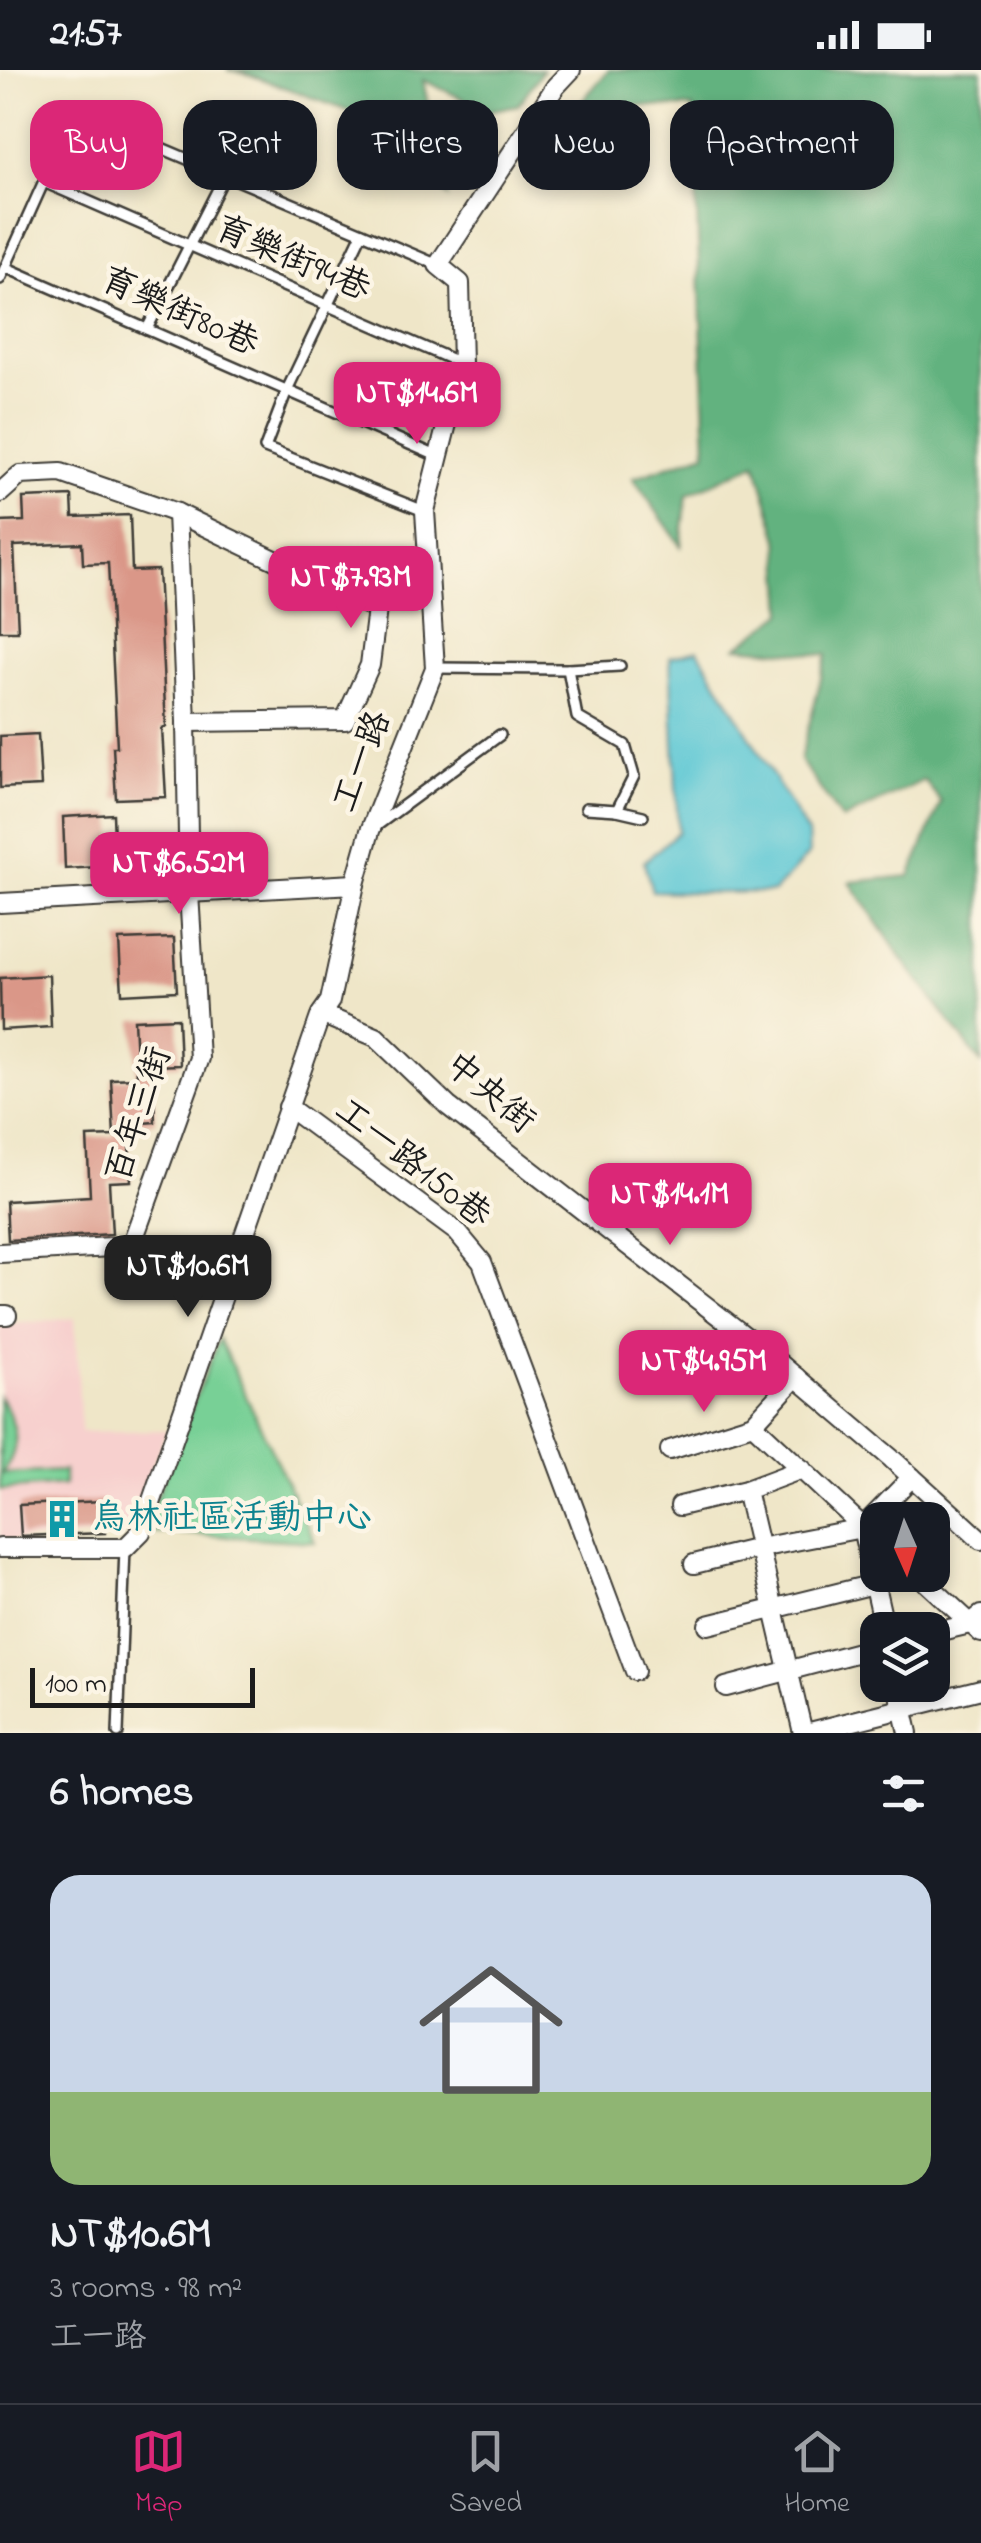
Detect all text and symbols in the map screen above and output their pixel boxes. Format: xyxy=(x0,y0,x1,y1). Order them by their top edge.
text: 21:57 xyxy=(50,7,122,63)
chip: Buy xyxy=(30,100,163,190)
chip: Rent xyxy=(183,100,317,190)
chip: Filters xyxy=(337,100,498,190)
chip: New xyxy=(518,100,650,190)
chip: Apartment xyxy=(670,100,894,190)
street label: 育樂街94巷 xyxy=(206,204,378,316)
street label: 育樂街80巷 xyxy=(92,255,266,371)
pin: NT$14.6M xyxy=(314,362,520,447)
text: NT$14.6M xyxy=(356,371,478,418)
pin: NT$7.93M xyxy=(248,546,454,631)
text: NT$7.93M xyxy=(290,555,412,602)
street label: 工一路 xyxy=(320,704,406,820)
pin: NT$6.52M xyxy=(76,832,282,917)
text: NT$6.52M xyxy=(112,841,246,888)
street label: 百年三街 xyxy=(94,1041,186,1189)
street label: 中央街 xyxy=(432,1041,546,1147)
street label: 工一路150巷 xyxy=(323,1087,501,1241)
pin: NT$14.1M xyxy=(567,1163,773,1248)
text: NT$14.1M xyxy=(611,1172,729,1219)
pin: NT$10.6M xyxy=(85,1235,291,1320)
text: NT$10.6M xyxy=(126,1244,250,1291)
pin: NT$4.95M xyxy=(601,1330,807,1415)
text: NT$4.95M xyxy=(641,1339,767,1386)
place label: 烏林社區活動中心 xyxy=(92,1494,372,1545)
building icon: 烏林社區活動中心 xyxy=(41,1498,83,1540)
north arrow xyxy=(860,1502,950,1592)
map controls xyxy=(860,1502,950,1702)
button: layers xyxy=(860,1612,950,1702)
scale bar xyxy=(30,1663,255,1708)
text: 100 m xyxy=(45,1665,107,1706)
text: 6 homes xyxy=(50,1763,194,1824)
icon: filters xyxy=(876,1766,931,1821)
icon: home xyxy=(401,1940,581,2120)
text: NT$10.6M xyxy=(50,2205,212,2266)
text: 3 rooms · 98 m² xyxy=(50,2266,242,2313)
text: 工一路 xyxy=(50,2315,146,2362)
tab: Map xyxy=(131,2424,186,2525)
tab: Saved xyxy=(449,2424,522,2525)
tab: Home xyxy=(785,2424,850,2525)

